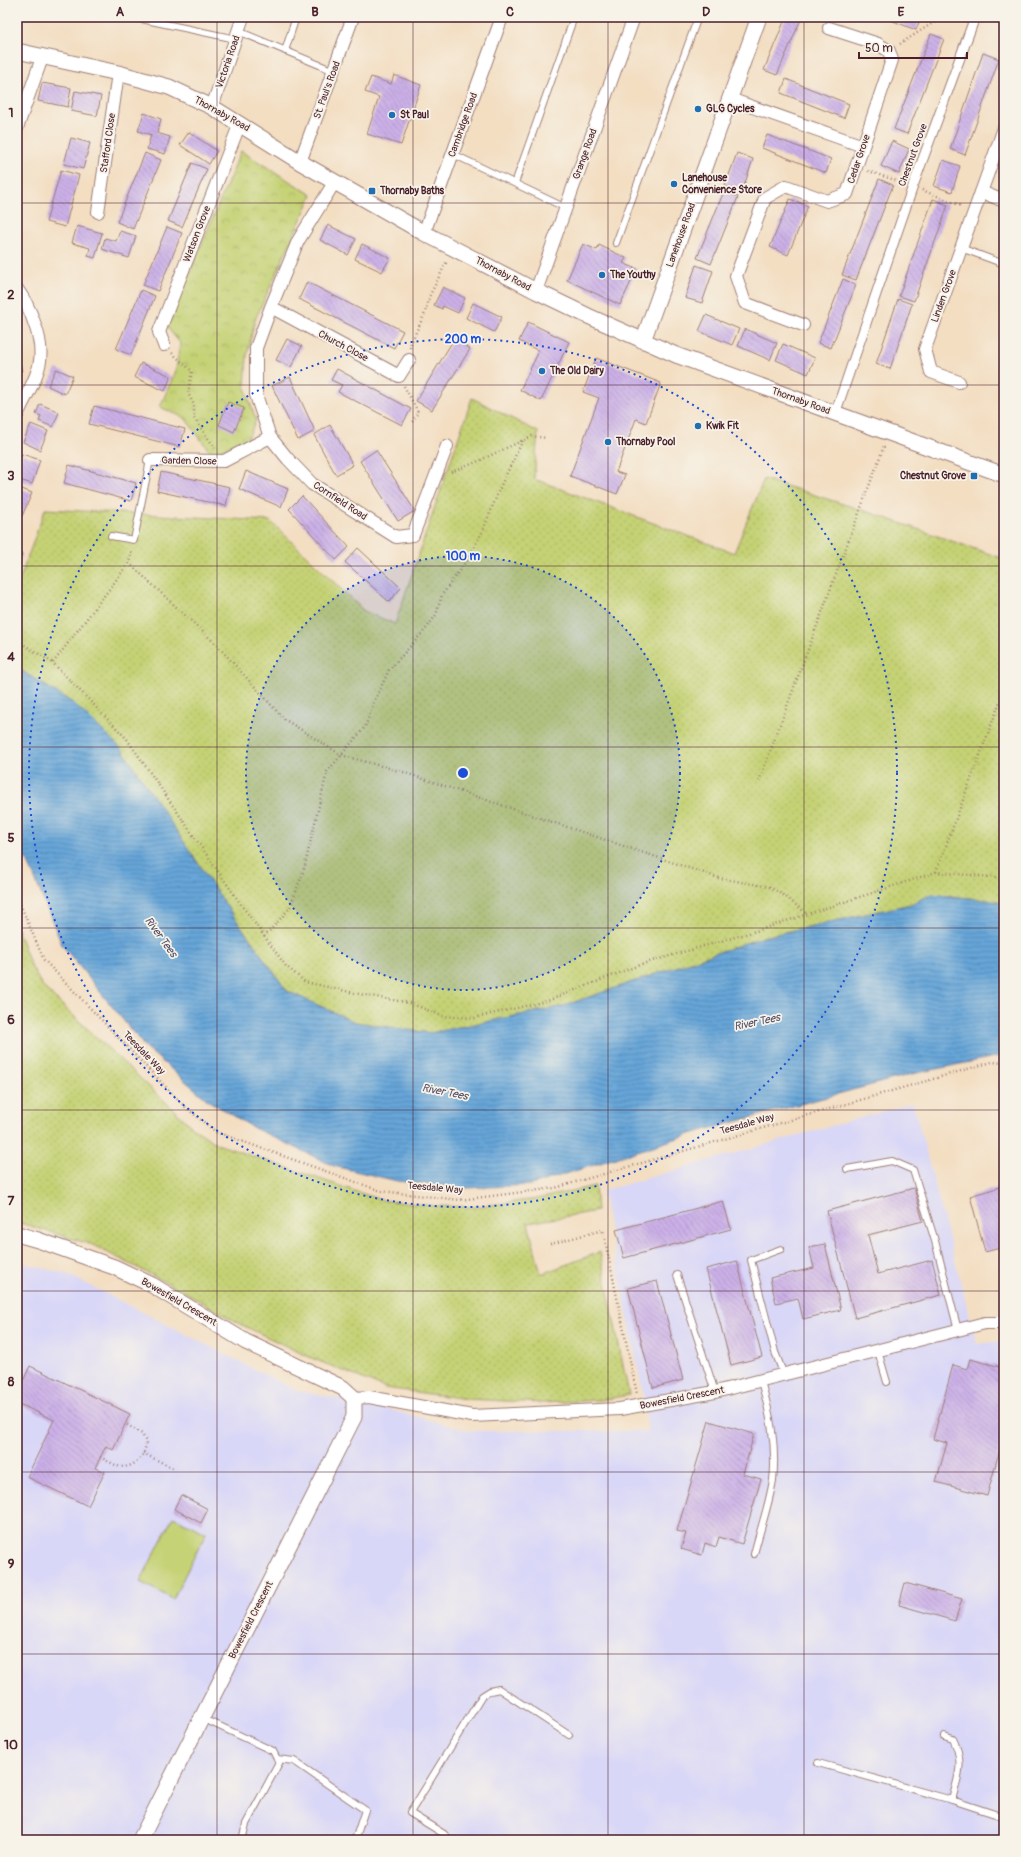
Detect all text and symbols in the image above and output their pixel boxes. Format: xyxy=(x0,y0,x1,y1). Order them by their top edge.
text: A xyxy=(116,4,125,20)
text: B xyxy=(311,4,319,20)
text: C xyxy=(506,4,514,20)
text: D xyxy=(702,4,710,20)
text: E xyxy=(898,4,905,20)
street label: Victoria Road xyxy=(213,34,243,90)
scale bar xyxy=(859,34,967,60)
text: 50 m xyxy=(865,41,893,56)
street label: St. Paul's Road xyxy=(311,59,343,120)
street label: Cambridge Road xyxy=(446,91,480,159)
street label: Thornaby Road xyxy=(192,94,252,134)
place label: GLG Cycles xyxy=(706,103,755,115)
marker: GLG Cycles xyxy=(693,104,703,114)
text: 1 xyxy=(8,105,14,121)
place label: St Paul xyxy=(400,109,429,121)
marker: St Paul xyxy=(387,110,397,120)
street label: Stafford Close xyxy=(98,112,118,174)
street label: Chestnut Grove xyxy=(896,122,930,188)
street label: Grange Road xyxy=(570,127,600,181)
street label: Cedar Grove xyxy=(845,133,873,185)
place label: Lanehouse Convenience Store xyxy=(682,172,763,196)
marker: Lanehouse Convenience Store xyxy=(669,179,679,189)
place label: Thornaby Baths xyxy=(379,185,445,197)
marker: Thornaby Baths xyxy=(367,186,377,196)
street label: Lanehouse Road xyxy=(664,201,698,269)
street label: Watson Grove xyxy=(181,204,213,264)
street label: Thornaby Road xyxy=(473,254,533,294)
street label: Linden Grove xyxy=(929,268,959,324)
place label: The Youthy xyxy=(609,269,656,281)
marker: The Youthy xyxy=(597,270,607,280)
text: 2 xyxy=(7,287,15,303)
street label: Church Close xyxy=(316,328,370,364)
text: 200 m xyxy=(445,332,482,347)
place label: The Old Dairy xyxy=(549,365,604,377)
marker: The Old Dairy xyxy=(537,366,547,376)
street label: Thornaby Road xyxy=(770,385,832,417)
place label: Kwik Fit xyxy=(706,420,740,432)
marker: Kwik Fit xyxy=(693,421,703,431)
place label: Thornaby Pool xyxy=(615,436,675,448)
marker: Thornaby Pool xyxy=(603,437,613,447)
street label: Garden Close xyxy=(161,455,217,467)
text: 3 xyxy=(7,468,15,484)
place label: Chestnut Grove xyxy=(900,470,967,482)
marker: Chestnut Grove xyxy=(969,471,979,481)
street label: Cornfield Road xyxy=(311,479,369,523)
text: 100 m xyxy=(446,549,481,564)
text: 4 xyxy=(7,649,15,665)
centre of rings xyxy=(456,766,470,780)
text: 5 xyxy=(7,830,15,846)
water label: River Tees xyxy=(142,914,181,961)
water label: River Tees xyxy=(733,1011,782,1033)
text: 6 xyxy=(7,1012,15,1028)
street label: Teesdale Way xyxy=(120,1029,168,1078)
water label: River Tees xyxy=(421,1081,470,1103)
street label: Teesdale Way xyxy=(719,1110,776,1137)
street label: Teesdale Way xyxy=(407,1180,464,1196)
text: 7 xyxy=(8,1193,15,1209)
street label: Bowesfield Crescent xyxy=(139,1275,220,1329)
text: 8 xyxy=(8,1374,15,1390)
street label: Bowesfield Crescent xyxy=(639,1384,726,1412)
text: 9 xyxy=(8,1556,15,1572)
street label: Bowesfield Crescent xyxy=(226,1578,276,1661)
text: 10 xyxy=(4,1737,18,1753)

